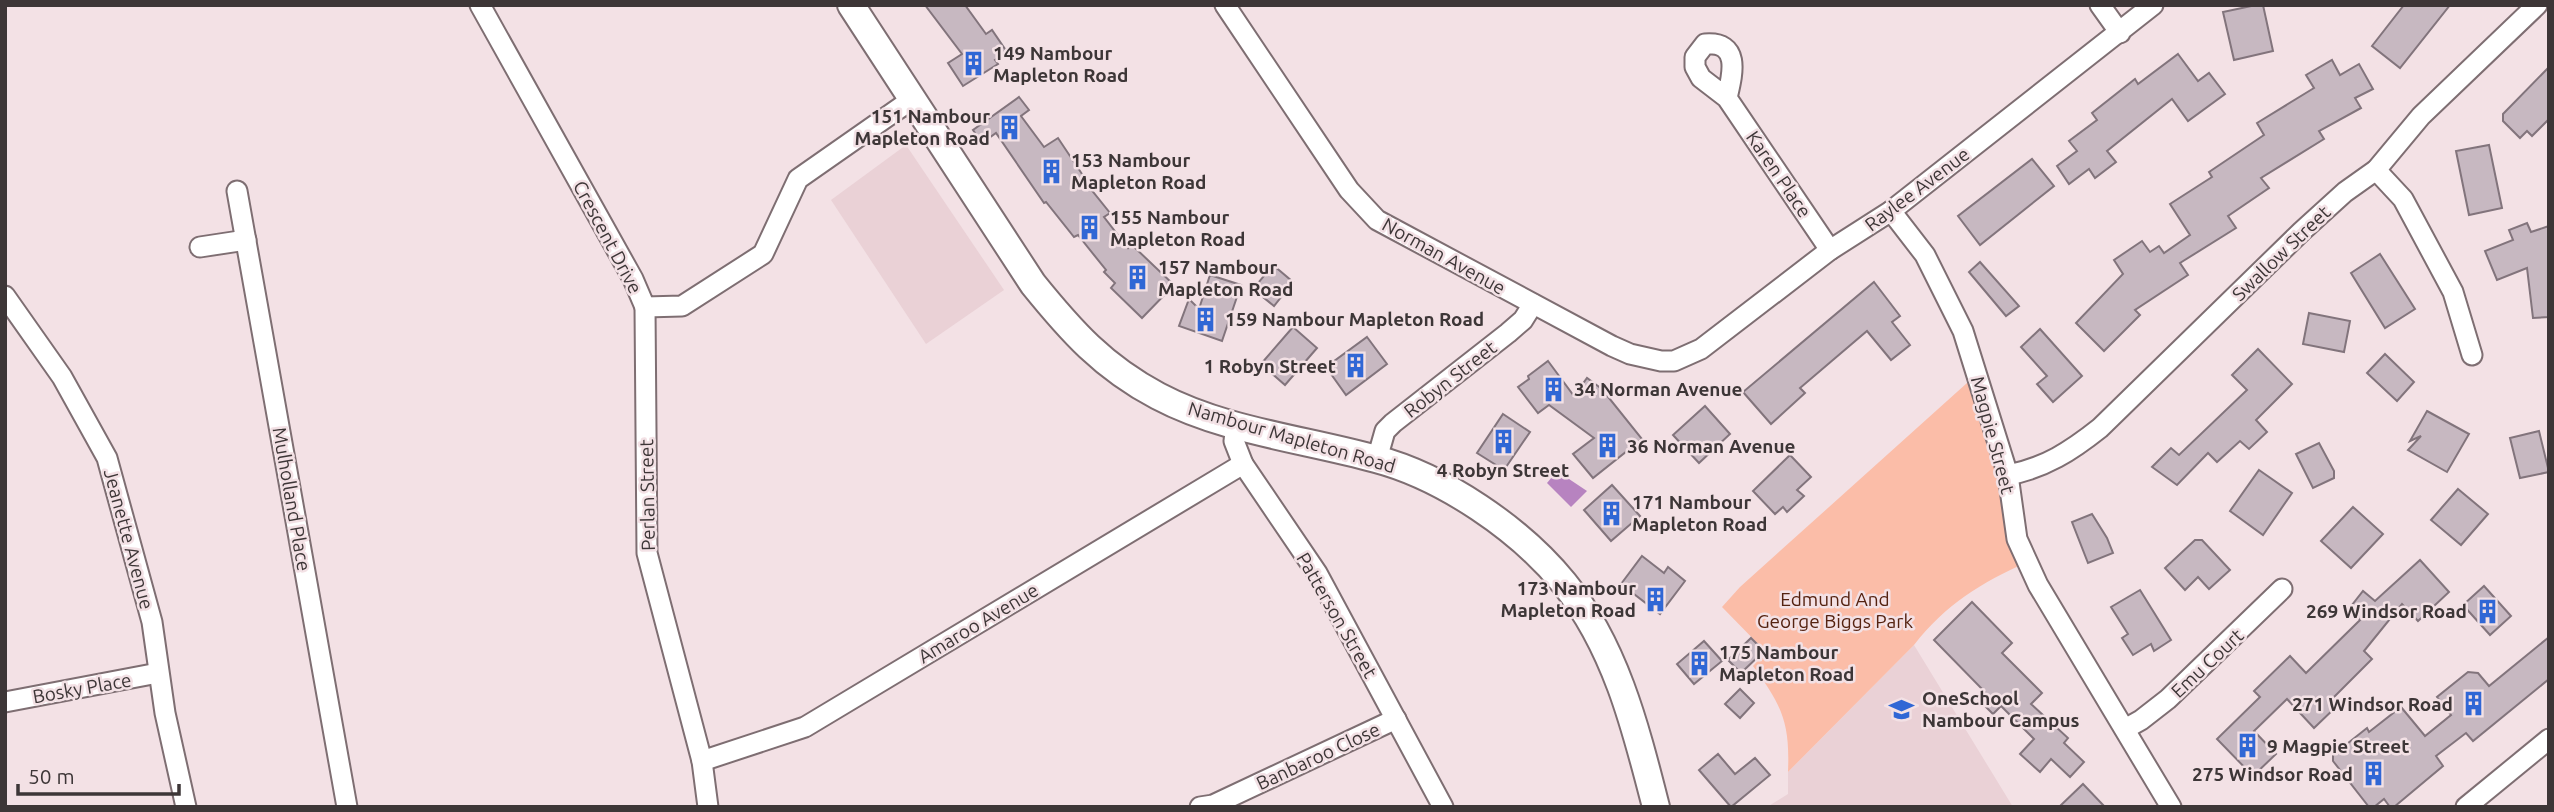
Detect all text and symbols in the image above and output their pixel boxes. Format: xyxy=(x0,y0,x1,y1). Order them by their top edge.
place label: 149 Nambour Mapleton Road xyxy=(993,42,1129,86)
building icon: 149 Nambour Mapleton Road xyxy=(959,50,987,78)
place label: 151 Nambour Mapleton Road xyxy=(855,105,990,149)
building icon: 151 Nambour Mapleton Road xyxy=(996,113,1024,141)
street label: Karen Place xyxy=(1742,127,1816,221)
street label: Raylee Avenue xyxy=(1860,143,1974,235)
place label: 153 Nambour Mapleton Road xyxy=(1071,149,1207,193)
building icon: 153 Nambour Mapleton Road xyxy=(1037,157,1065,185)
street label: Crescent Drive xyxy=(569,177,647,297)
street label: Swallow Street xyxy=(2227,200,2335,305)
place label: 155 Nambour Mapleton Road xyxy=(1110,206,1246,250)
street label: Norman Avenue xyxy=(1379,213,1509,299)
building icon: 155 Nambour Mapleton Road xyxy=(1076,214,1104,242)
place label: 157 Nambour Mapleton Road xyxy=(1158,256,1294,300)
building icon: 157 Nambour Mapleton Road xyxy=(1124,264,1152,292)
building icon: 159 Nambour Mapleton Road xyxy=(1191,305,1219,333)
place label: 159 Nambour Mapleton Road xyxy=(1225,308,1484,330)
street label: Robyn Street xyxy=(1399,336,1501,422)
building icon: 1 Robyn Street xyxy=(1342,352,1370,380)
place label: 1 Robyn Street xyxy=(1204,355,1336,377)
street label: Magpie Street xyxy=(1967,374,2019,497)
building icon: 34 Norman Avenue xyxy=(1540,375,1568,403)
place label: 34 Norman Avenue xyxy=(1574,378,1743,400)
street label: Nambour Mapleton Road xyxy=(1186,397,1398,477)
street label: Mulholland Place xyxy=(269,425,315,573)
building icon: 4 Robyn Street xyxy=(1489,428,1517,456)
building icon: 36 Norman Avenue xyxy=(1593,432,1621,460)
place label: 36 Norman Avenue xyxy=(1627,435,1796,457)
street label: Perlan Street xyxy=(635,438,659,551)
place label: 4 Robyn Street xyxy=(1437,459,1569,481)
street label: Jeanette Avenue xyxy=(100,466,158,612)
place label: 171 Nambour Mapleton Road xyxy=(1632,491,1768,535)
building icon: 171 Nambour Mapleton Road xyxy=(1598,499,1626,527)
street label: Patterson Street xyxy=(1292,548,1382,682)
place label: 173 Nambour Mapleton Road xyxy=(1501,577,1636,621)
street label: Amaroo Avenue xyxy=(914,578,1042,668)
building icon: 173 Nambour Mapleton Road xyxy=(1642,585,1670,613)
park label: Edmund And George Biggs Park xyxy=(1757,588,1913,632)
building icon: 269 Windsor Road xyxy=(2473,597,2501,625)
place label: 269 Windsor Road xyxy=(2306,600,2467,622)
street label: Emu Court xyxy=(2166,624,2248,702)
place label: 175 Nambour Mapleton Road xyxy=(1719,641,1855,685)
building icon: 175 Nambour Mapleton Road xyxy=(1685,649,1713,677)
street label: Bosky Place xyxy=(31,668,133,708)
place label: OneSchool Nambour Campus xyxy=(1922,687,2080,731)
building icon: 271 Windsor Road xyxy=(2459,690,2487,718)
place label: 271 Windsor Road xyxy=(2292,693,2453,715)
school or university icon: OneSchool Nambour Campus xyxy=(1888,695,1916,723)
street label: Banbaroo Close xyxy=(1253,718,1383,794)
building icon: 9 Magpie Street xyxy=(2233,732,2261,760)
place label: 9 Magpie Street xyxy=(2267,735,2409,757)
scale bar xyxy=(18,752,178,796)
building icon: 275 Windsor Road xyxy=(2359,760,2387,788)
place label: 275 Windsor Road xyxy=(2192,763,2353,785)
text: 50 m xyxy=(28,764,75,788)

